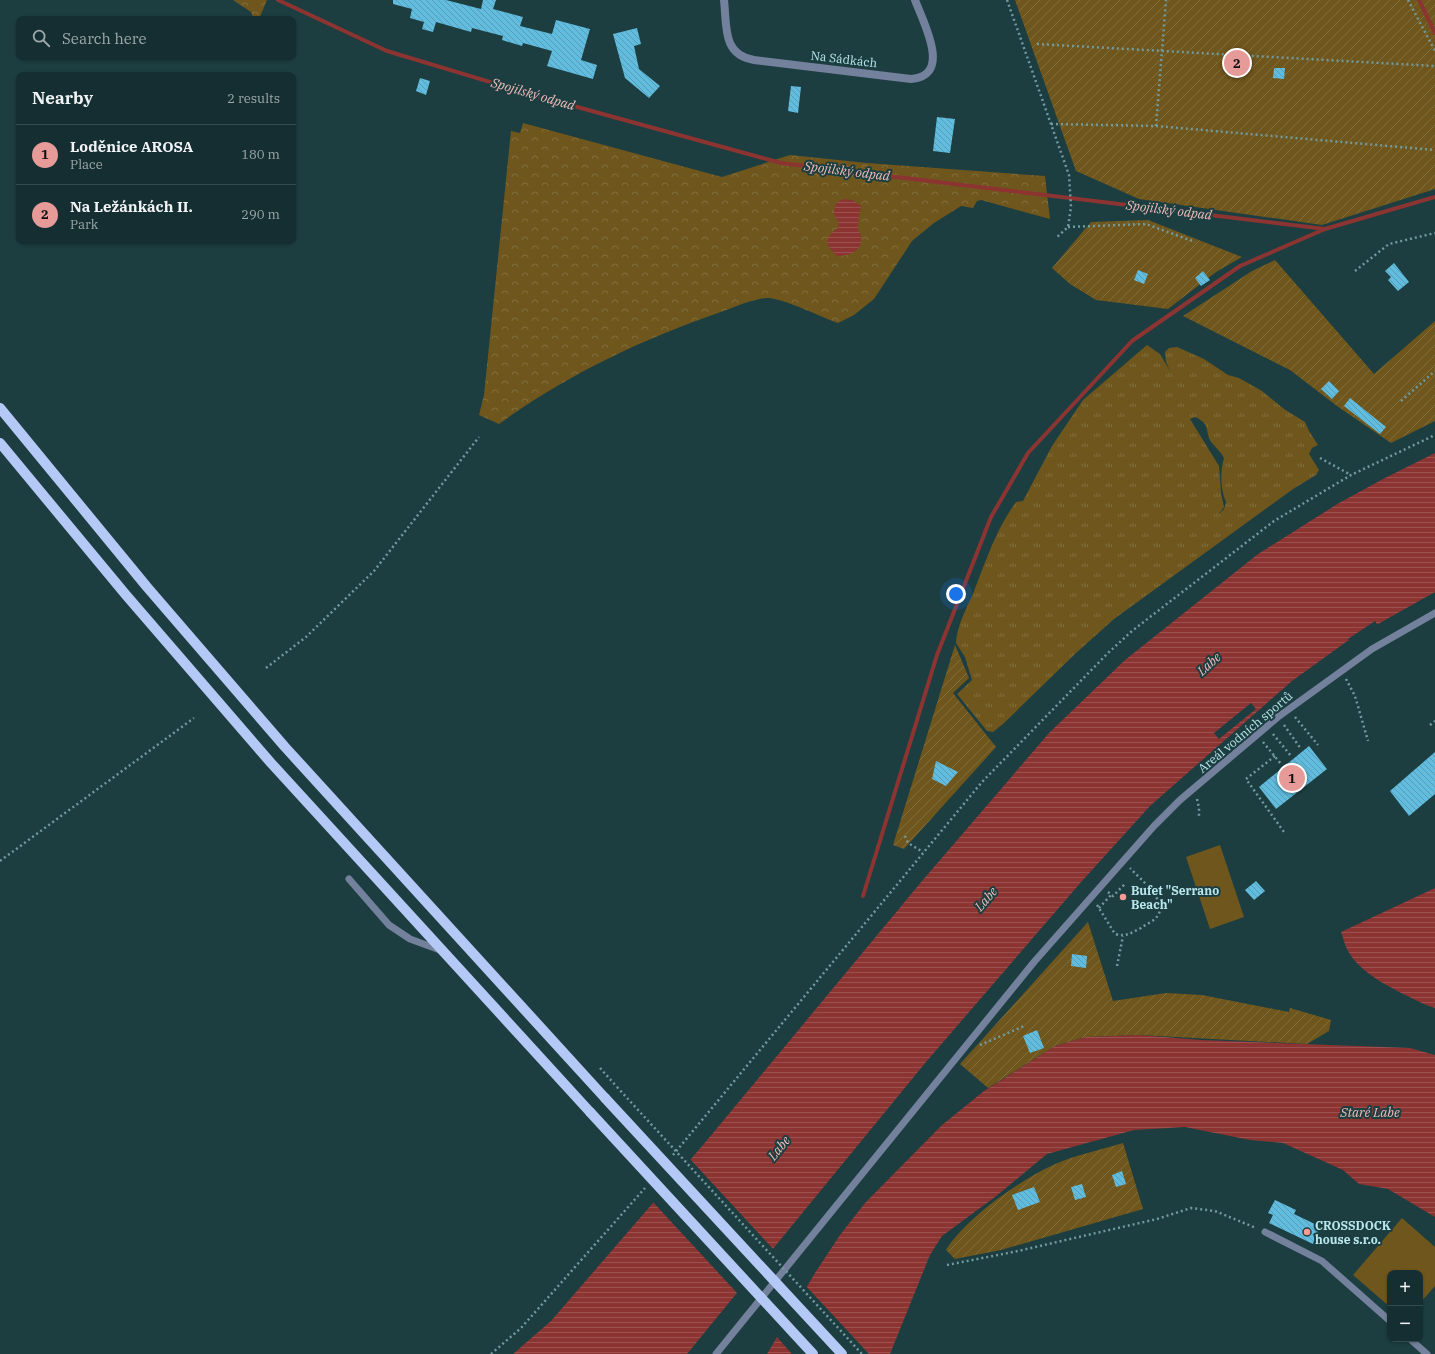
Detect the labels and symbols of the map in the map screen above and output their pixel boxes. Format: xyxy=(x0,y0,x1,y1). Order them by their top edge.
street label: Na Sádkách xyxy=(810,47,879,71)
pin: 2 xyxy=(1224,48,1250,78)
water label: Spojilský odpad xyxy=(488,74,578,114)
water label: Spojilský odpad xyxy=(802,157,892,185)
water label: Spojilský odpad xyxy=(1124,196,1214,224)
your location xyxy=(946,584,966,604)
water label: Labe xyxy=(1193,649,1225,680)
street label: Areál vodních sportů xyxy=(1195,688,1296,776)
pin: 1 xyxy=(1279,763,1305,793)
water label: Labe xyxy=(970,883,1001,915)
place label: Bufet "Serrano Beach" xyxy=(1131,883,1219,912)
marker: Bufet "Serrano Beach" xyxy=(1118,892,1128,902)
water label: Staré Labe xyxy=(1339,1104,1400,1121)
water label: Labe xyxy=(763,1132,794,1164)
place label: CROSSDOCK house s.r.o. xyxy=(1315,1218,1392,1247)
marker: CROSSDOCK house s.r.o. xyxy=(1302,1227,1312,1237)

